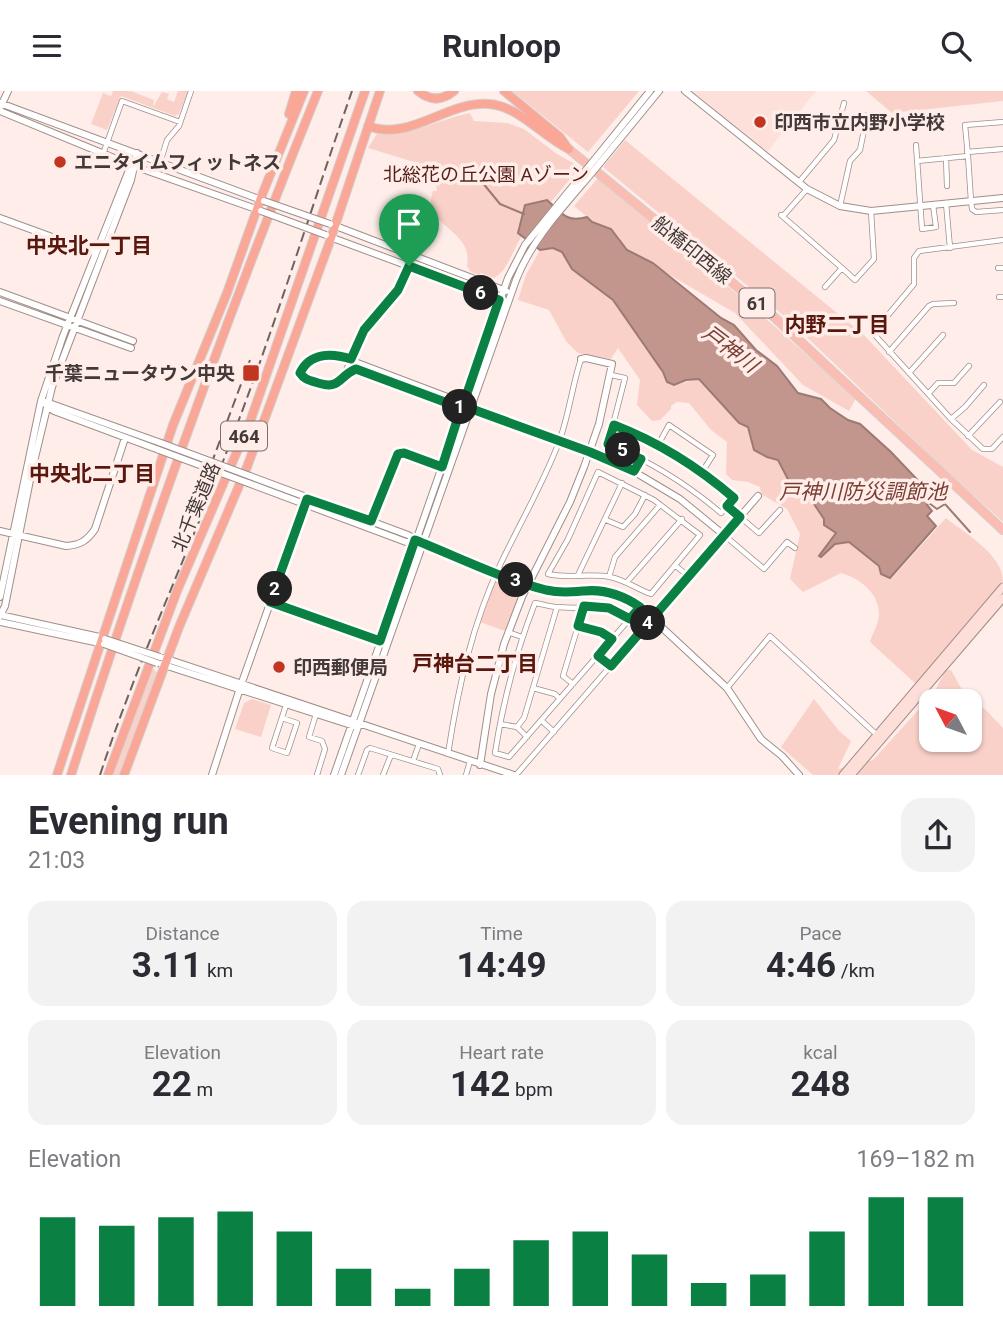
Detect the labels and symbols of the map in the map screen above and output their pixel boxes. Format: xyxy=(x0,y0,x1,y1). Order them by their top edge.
place label: 印西市立内野小学校 xyxy=(774,111,945,134)
marker: 印西市立内野小学校 xyxy=(752,114,768,130)
place label: エニタイムフィットネス xyxy=(74,151,281,174)
marker: エニタイムフィットネス xyxy=(52,154,68,170)
park label: 北総花の丘公園 Aゾーン xyxy=(383,163,589,186)
pin xyxy=(379,194,439,266)
street label: 船橋印西線 xyxy=(648,211,736,289)
district label: 中央北一丁目 xyxy=(26,234,152,258)
pin: 6 xyxy=(463,275,498,311)
road number: 61 xyxy=(740,288,774,317)
district label: 内野二丁目 xyxy=(785,313,890,337)
water label: 戸神川 xyxy=(698,320,764,379)
place label: 千葉ニュータウン中央 xyxy=(45,362,235,385)
marker: 千葉ニュータウン中央 xyxy=(241,363,261,383)
pin: 1 xyxy=(442,389,477,425)
road number: 464 xyxy=(221,421,267,451)
pin: 5 xyxy=(606,433,640,467)
street label: 北千葉道路 xyxy=(167,459,225,555)
district label: 中央北二丁目 xyxy=(29,462,155,486)
water label: 戸神川防災調節池 xyxy=(779,480,949,504)
pin: 3 xyxy=(498,563,534,597)
pin: 2 xyxy=(258,571,292,607)
pin: 4 xyxy=(630,605,666,641)
district label: 戸神台二丁目 xyxy=(412,652,538,676)
place label: 印西郵便局 xyxy=(293,656,388,679)
marker: 印西郵便局 xyxy=(271,659,287,675)
north arrow xyxy=(919,689,982,753)

